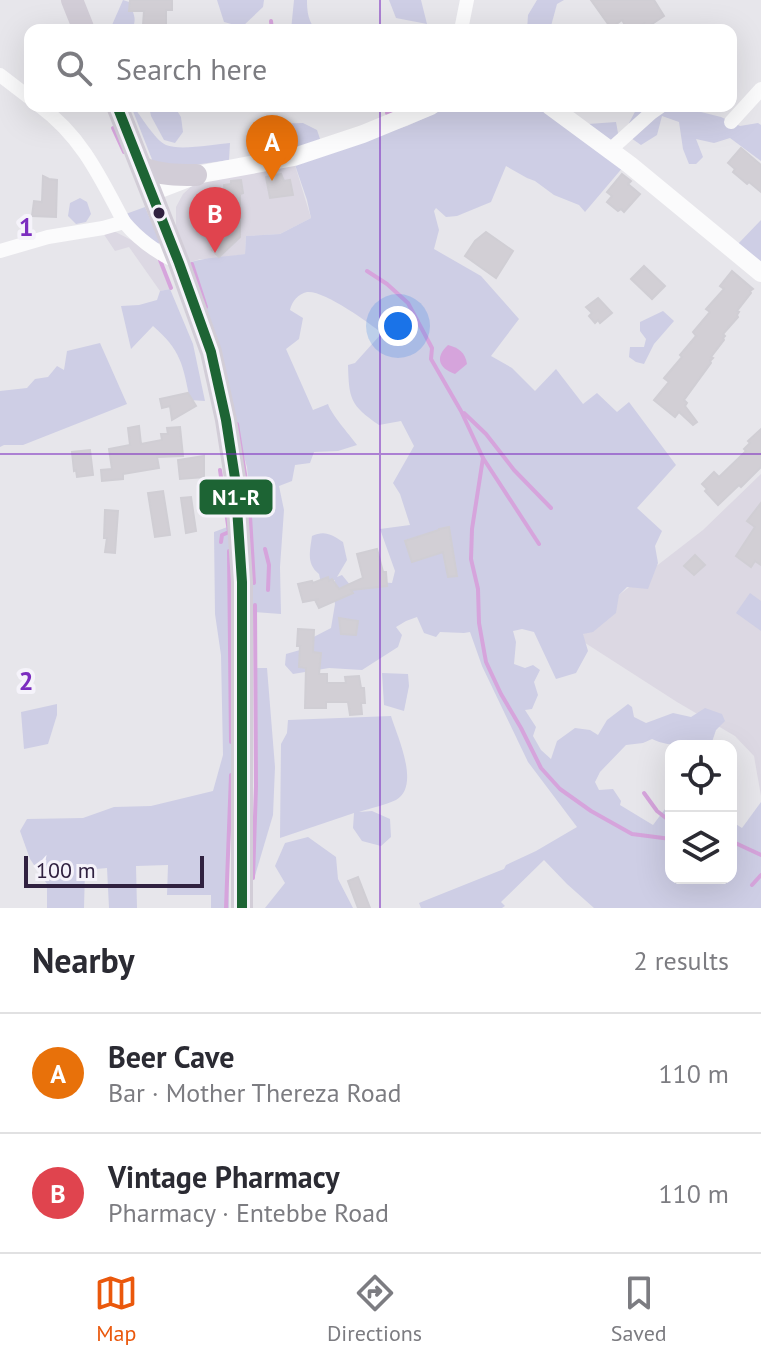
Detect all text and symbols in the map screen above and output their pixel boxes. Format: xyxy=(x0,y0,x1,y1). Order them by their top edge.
search box xyxy=(24,24,737,112)
icon: search xyxy=(52,46,96,90)
text: Search here xyxy=(116,49,267,88)
pin: A xyxy=(246,115,298,181)
pin: B xyxy=(189,187,241,253)
unlabelled marker xyxy=(151,205,167,221)
text: 1 xyxy=(19,210,33,243)
your location xyxy=(378,306,418,346)
line badge: N1-R xyxy=(198,478,274,516)
text: N1-R xyxy=(212,483,260,511)
text: 2 xyxy=(19,664,33,697)
map controls xyxy=(665,740,737,884)
button: locate xyxy=(665,740,737,812)
button: layers xyxy=(665,812,737,884)
scale bar xyxy=(24,852,204,888)
text: 100 m xyxy=(36,856,96,884)
text: Nearby xyxy=(32,938,134,982)
text: 2 results xyxy=(634,944,729,977)
text: Beer Cave xyxy=(108,1037,234,1076)
text: A xyxy=(50,1057,66,1090)
text: 110 m xyxy=(658,1057,729,1090)
text: Bar · Mother Thereza Road xyxy=(108,1076,402,1109)
text: Vintage Pharmacy xyxy=(108,1157,340,1196)
text: B xyxy=(50,1177,66,1210)
text: 110 m xyxy=(658,1177,729,1210)
text: Pharmacy · Entebbe Road xyxy=(108,1196,389,1229)
tab: Map xyxy=(94,1271,138,1347)
tab: Directions xyxy=(327,1271,422,1347)
tab: Saved xyxy=(611,1271,667,1347)

